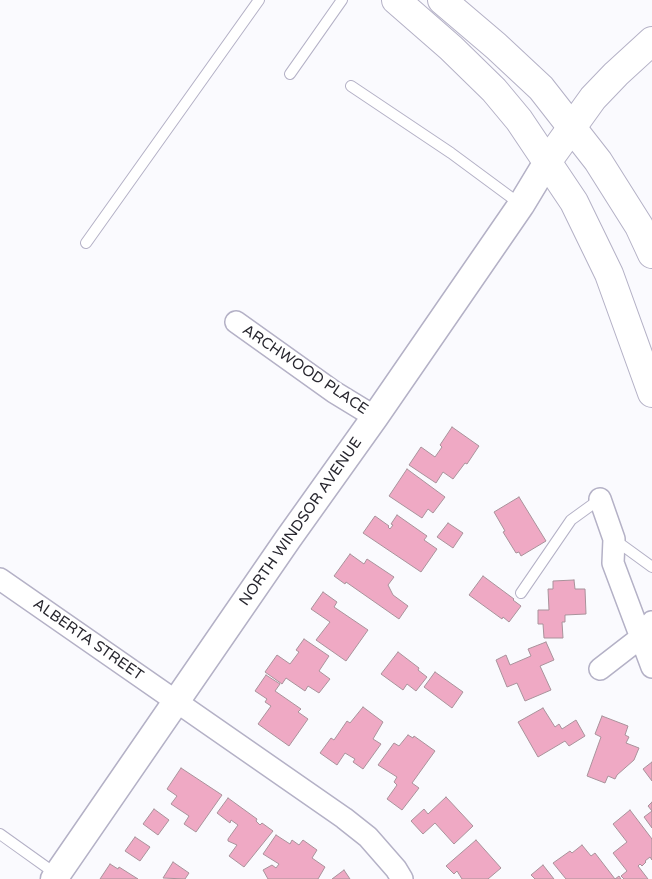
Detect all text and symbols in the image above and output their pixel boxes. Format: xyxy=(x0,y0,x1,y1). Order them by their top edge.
street label: ARCHWOOD PLACE xyxy=(239,321,371,419)
street label: NORTH WINDSOR AVENUE xyxy=(236,434,366,610)
street label: ALBERTA STREET xyxy=(29,595,147,685)

